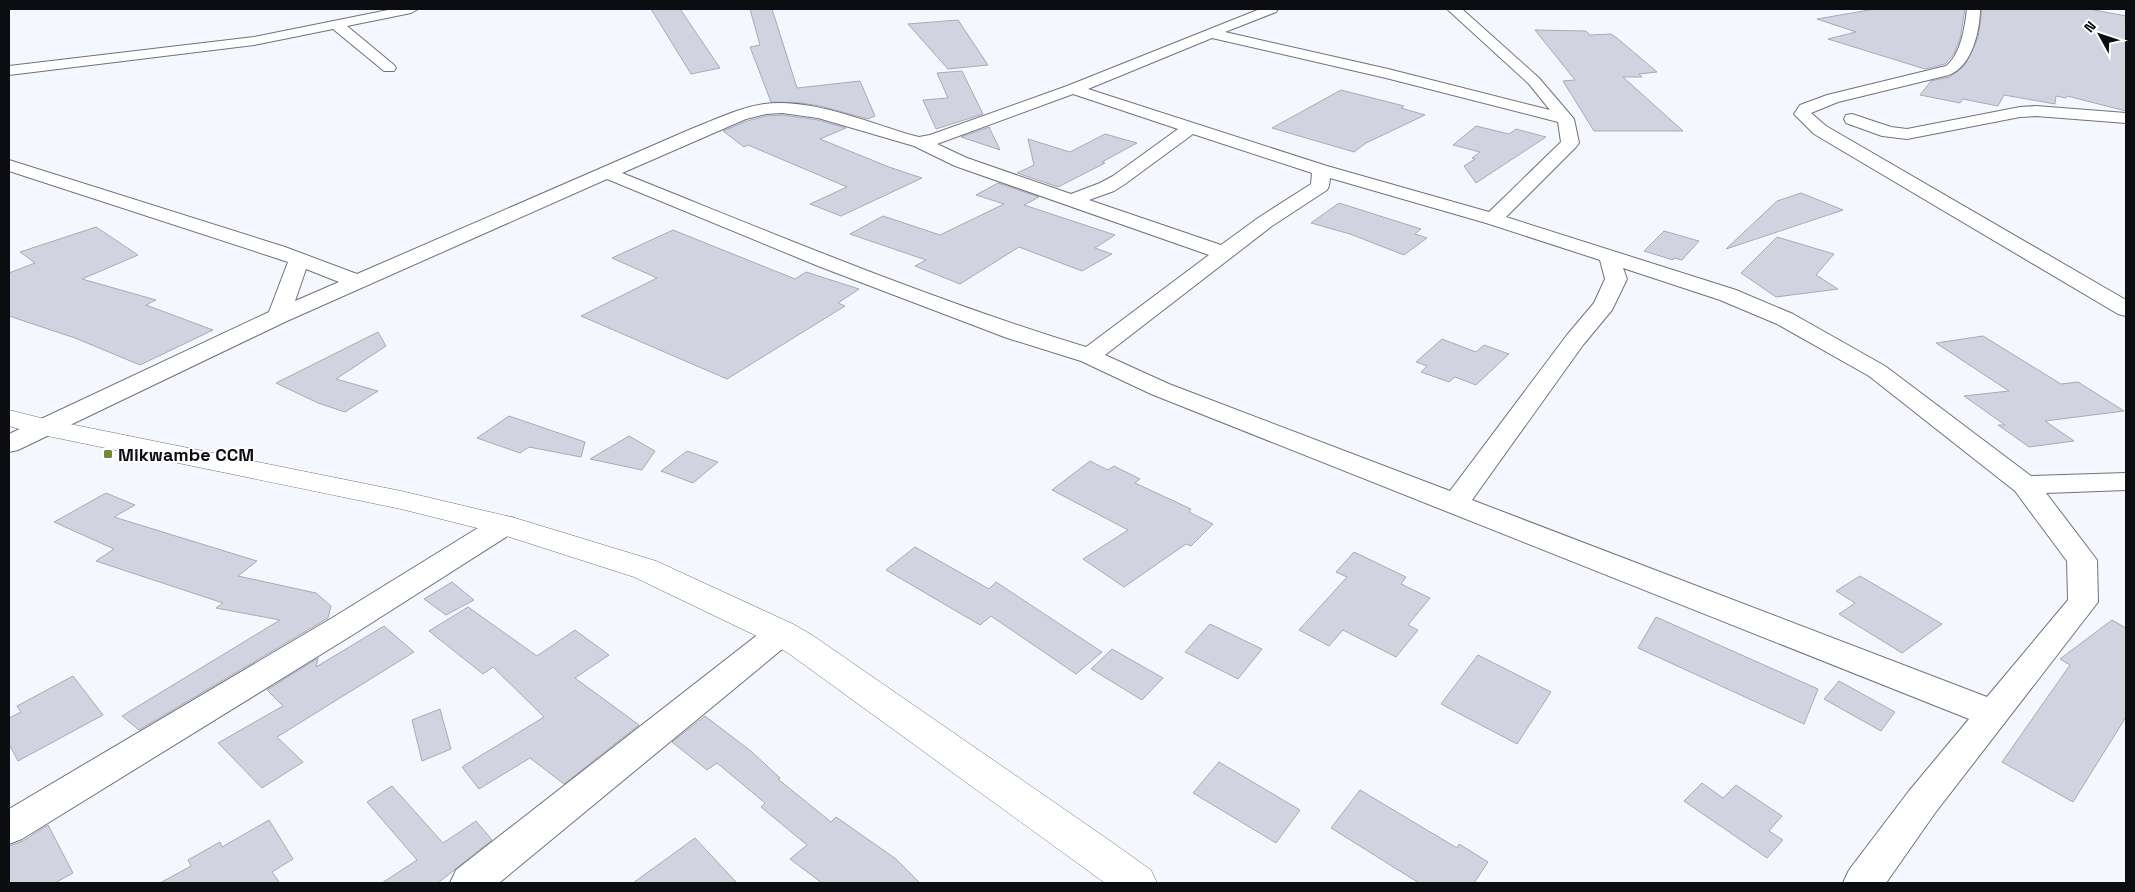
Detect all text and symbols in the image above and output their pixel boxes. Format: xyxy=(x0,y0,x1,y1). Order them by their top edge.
north arrow xyxy=(2075,10,2125,60)
text: N xyxy=(2080,17,2100,36)
place label: Mikwambe CCM xyxy=(118,443,254,466)
marker: Mikwambe CCM xyxy=(102,448,114,460)

